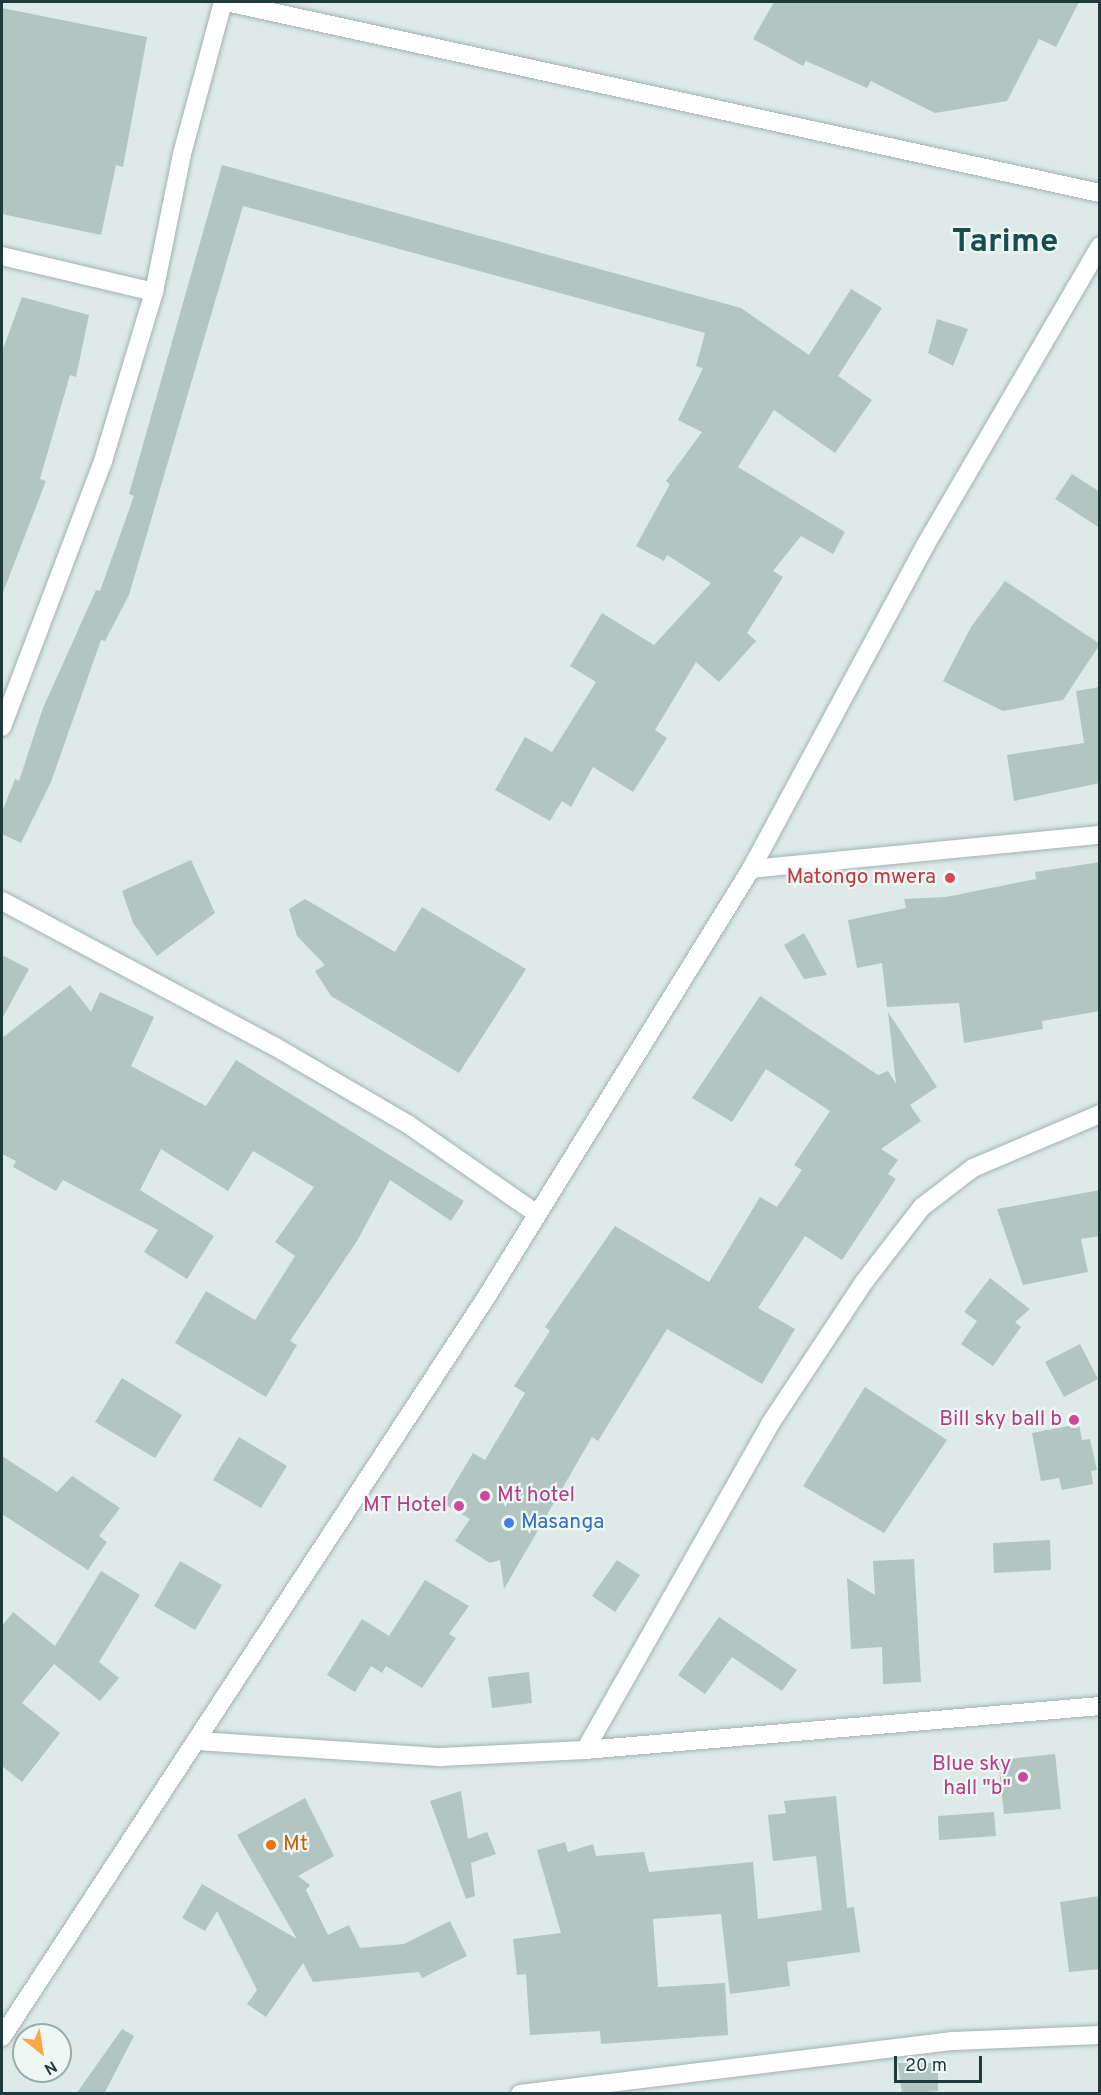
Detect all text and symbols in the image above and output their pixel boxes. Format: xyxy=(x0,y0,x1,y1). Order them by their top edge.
district label: Tarime xyxy=(952,224,1058,264)
place label: Matongo mwera xyxy=(786,865,936,891)
marker: Matongo mwera xyxy=(941,869,959,887)
place label: Bill sky ball b xyxy=(939,1407,1062,1433)
marker: Bill sky ball b xyxy=(1067,1413,1081,1427)
place label: Mt hotel xyxy=(497,1483,575,1509)
marker: Mt hotel xyxy=(478,1489,492,1503)
place label: MT Hotel xyxy=(362,1493,447,1519)
marker: MT Hotel xyxy=(452,1499,466,1513)
place label: Masanga xyxy=(521,1510,604,1536)
marker: Masanga xyxy=(502,1516,516,1530)
place label: Blue sky hall "b" xyxy=(932,1752,1011,1802)
marker: Blue sky hall "b" xyxy=(1016,1770,1030,1784)
place label: Mt xyxy=(283,1832,308,1858)
marker: Mt xyxy=(264,1838,278,1852)
north arrow xyxy=(12,2023,72,2083)
scale bar xyxy=(897,2044,986,2082)
text: N xyxy=(40,2055,60,2078)
text: 20 m xyxy=(905,2055,947,2078)

